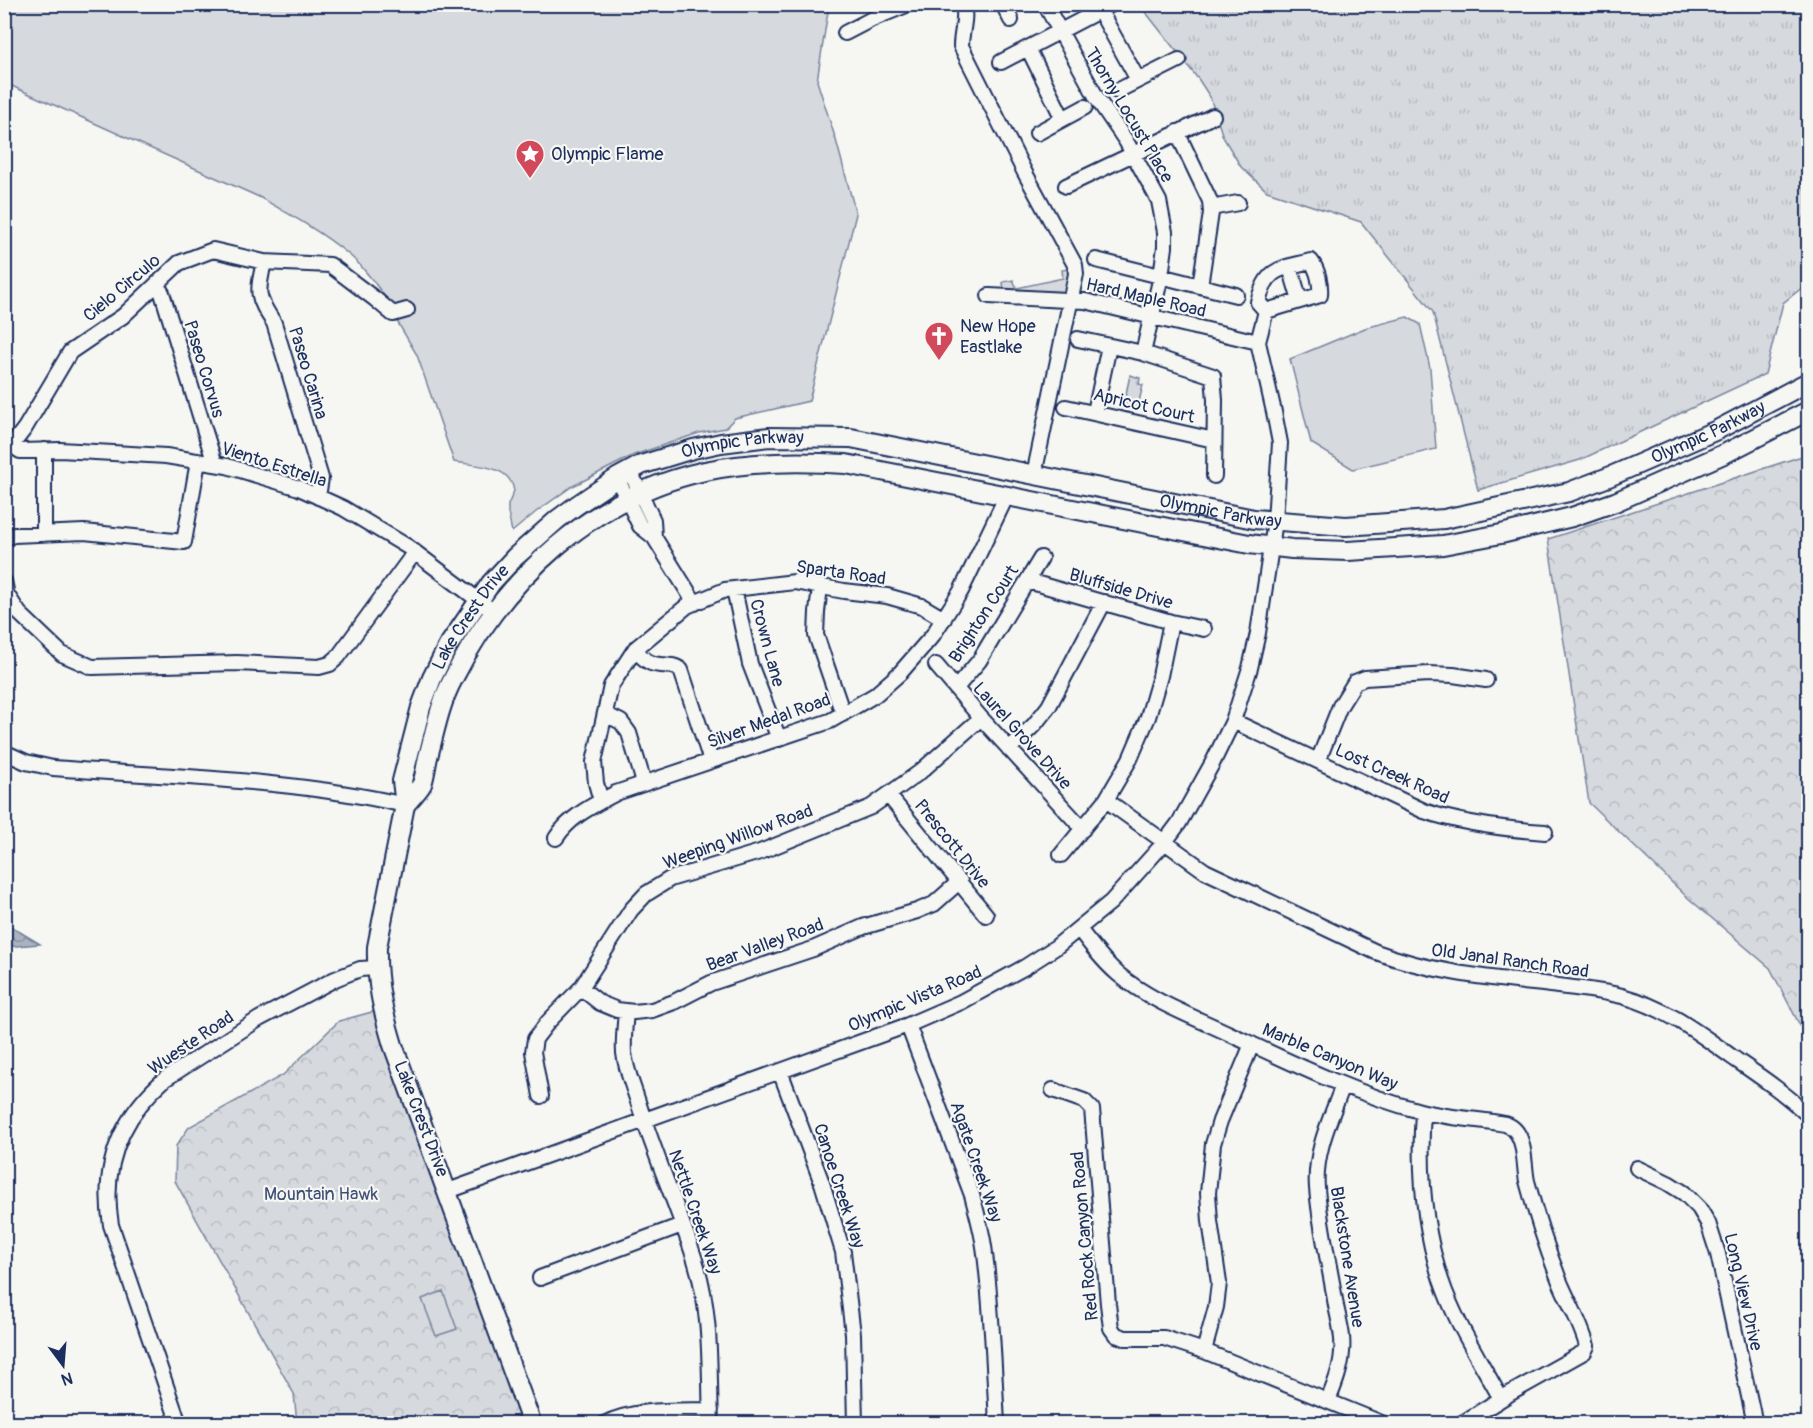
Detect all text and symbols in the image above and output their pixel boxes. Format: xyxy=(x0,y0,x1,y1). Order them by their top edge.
street label: Thorny Locust Place xyxy=(1080,43,1179,187)
place icon: Olympic Flame xyxy=(514,138,546,180)
place label: Olympic Flame xyxy=(551,143,664,166)
street label: Cielo Circulo xyxy=(79,249,166,327)
street label: Hard Maple Road xyxy=(1084,273,1208,323)
place label: New Hope Eastlake xyxy=(960,315,1036,359)
street label: Paseo Corvus xyxy=(178,318,230,420)
church icon: New Hope Eastlake xyxy=(923,320,955,362)
street label: Paseo Carina xyxy=(283,324,333,422)
street label: Apricot Court xyxy=(1091,383,1198,429)
street label: Olympic Parkway xyxy=(1647,395,1769,469)
street label: Olympic Parkway xyxy=(678,425,804,464)
street label: Viento Estrella xyxy=(218,437,330,493)
street label: Olympic Parkway xyxy=(1157,489,1283,533)
street label: Sparta Road xyxy=(795,555,887,591)
street label: Lake Crest Drive xyxy=(427,559,514,673)
street label: Brighton Court xyxy=(944,560,1025,667)
street label: Bluffside Drive xyxy=(1067,563,1176,615)
street label: Crown Lane xyxy=(744,597,790,690)
street label: Laurel Grove Drive xyxy=(968,677,1077,795)
street label: Silver Medal Road xyxy=(704,688,834,754)
street label: Lost Creek Road xyxy=(1331,739,1453,809)
street label: Prescott Drive xyxy=(909,795,995,893)
street label: Weeping Willow Road xyxy=(660,799,816,875)
street label: Bear Valley Road xyxy=(703,913,827,977)
street label: Old Janal Ranch Road xyxy=(1430,939,1590,983)
street label: Olympic Vista Road xyxy=(845,960,985,1038)
street label: Wueste Road xyxy=(144,1006,238,1080)
street label: Marble Canyon Way xyxy=(1259,1018,1402,1096)
street label: Lake Crest Drive xyxy=(388,1058,454,1180)
street label: Agate Creek Way xyxy=(945,1099,1008,1226)
street label: Canoe Creek Way xyxy=(808,1121,870,1252)
street label: Nettle Creek Way xyxy=(663,1147,727,1278)
street label: Red Rock Canyon Road xyxy=(1066,1150,1104,1322)
park label: Mountain Hawk xyxy=(264,1183,378,1206)
street label: Blackstone Avenue xyxy=(1324,1185,1370,1329)
street label: Long View Drive xyxy=(1718,1231,1768,1353)
north arrow xyxy=(33,1335,93,1395)
text: N xyxy=(59,1367,75,1390)

